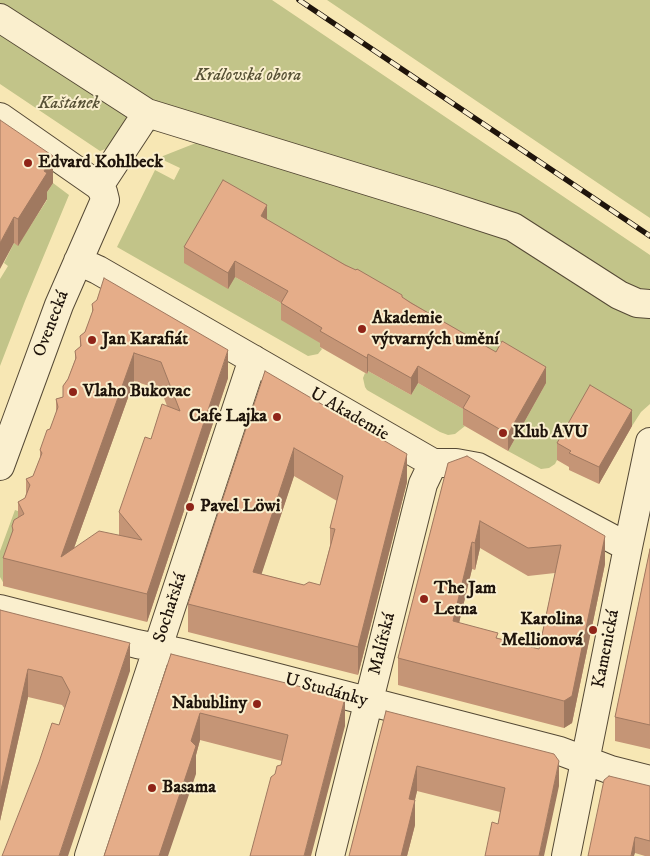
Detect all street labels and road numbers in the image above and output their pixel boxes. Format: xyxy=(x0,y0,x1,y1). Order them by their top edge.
street label: Ovenecká xyxy=(30,288,74,360)
street label: U Akademie xyxy=(306,384,392,446)
street label: Sochařská xyxy=(150,570,192,646)
street label: Kamenická xyxy=(589,608,625,690)
street label: Malířská xyxy=(365,611,401,677)
street label: U Studánky xyxy=(282,670,370,712)

